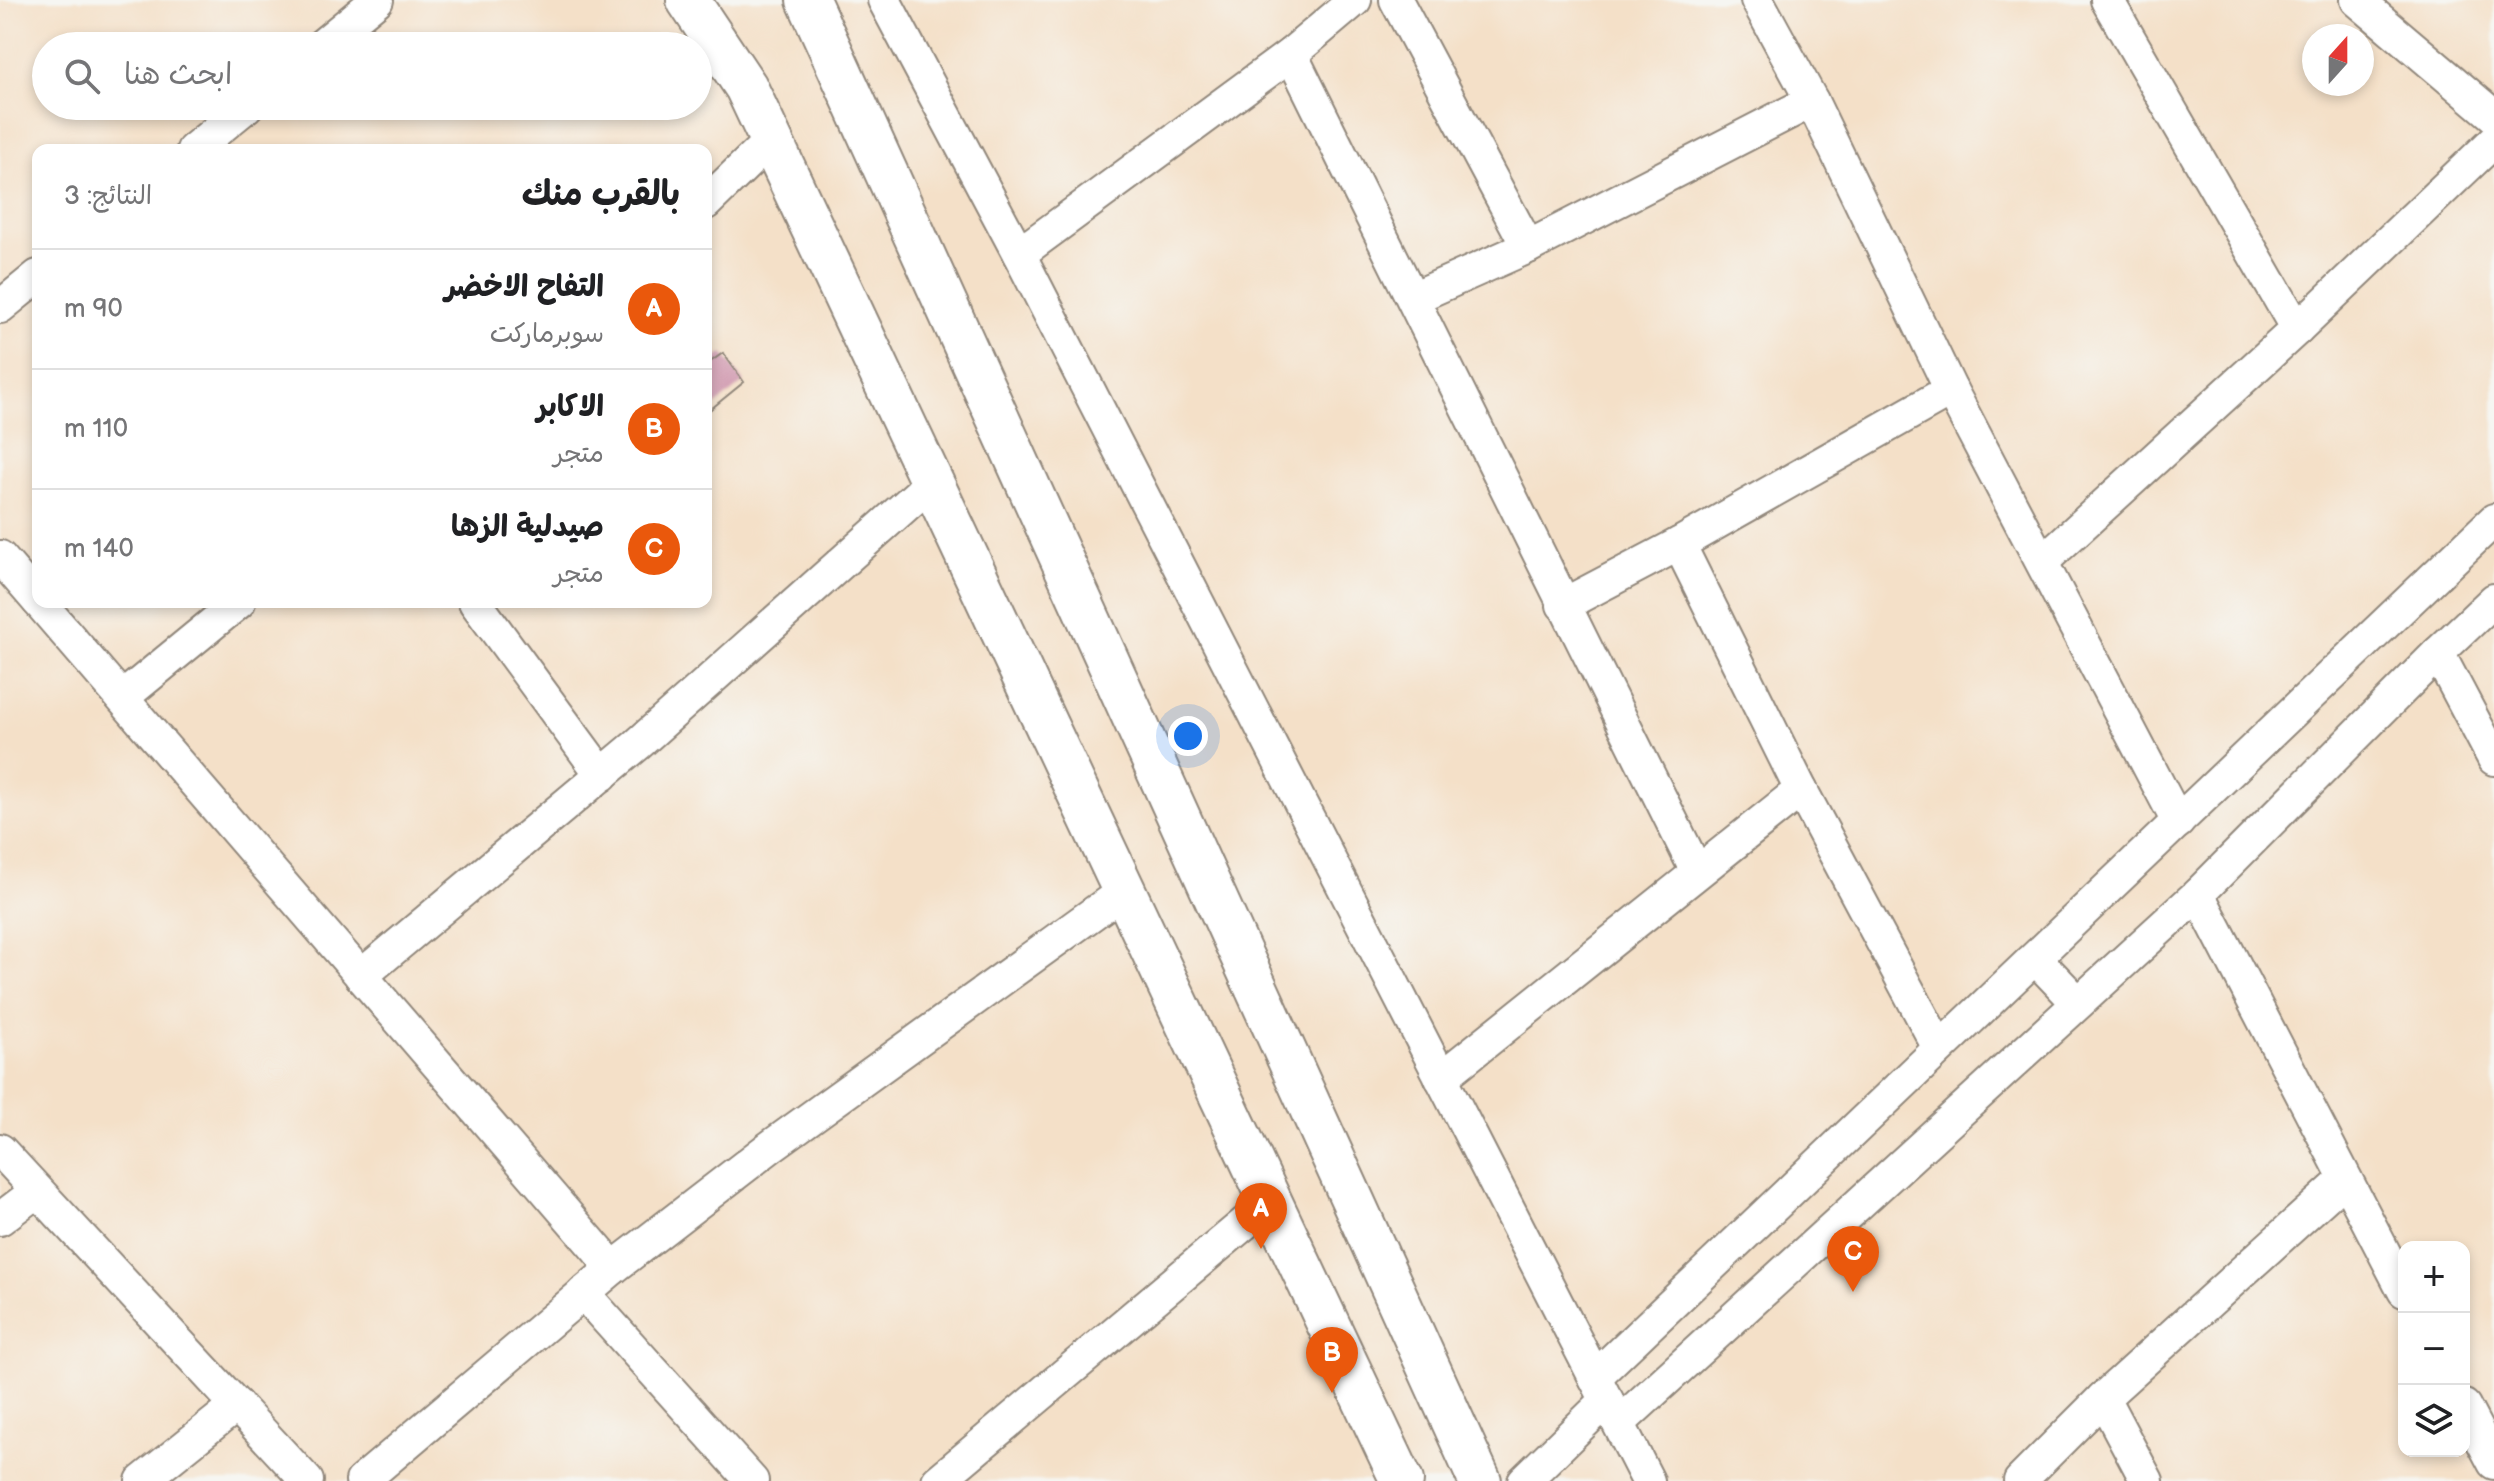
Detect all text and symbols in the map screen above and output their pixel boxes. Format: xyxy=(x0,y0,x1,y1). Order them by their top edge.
north arrow xyxy=(2302,24,2374,96)
search box xyxy=(32,32,712,120)
icon: search xyxy=(60,54,104,98)
text: ابحث هنا xyxy=(124,57,232,93)
text: بالقرب منك xyxy=(522,174,680,215)
text: النتائج: 3 xyxy=(64,181,152,212)
text: التفاح الاخضر xyxy=(444,269,604,305)
text: 90 m xyxy=(64,294,123,325)
text: A xyxy=(646,294,662,325)
text: سوبرماركت xyxy=(490,319,604,350)
text: الاكابر xyxy=(537,389,604,425)
text: 110 m xyxy=(64,414,128,445)
text: B xyxy=(645,414,663,445)
text: متجر xyxy=(553,439,604,470)
text: صيدلية الزها xyxy=(451,509,604,545)
text: 140 m xyxy=(64,534,134,565)
text: C xyxy=(645,534,663,565)
text: متجر xyxy=(553,559,604,590)
your location xyxy=(1168,716,1208,756)
pin: A xyxy=(1235,1183,1287,1249)
pin: C xyxy=(1827,1226,1879,1292)
map controls xyxy=(2398,1241,2470,1457)
button: + xyxy=(2398,1241,2470,1313)
button: − xyxy=(2398,1313,2470,1385)
pin: B xyxy=(1306,1327,1358,1393)
button: layers xyxy=(2398,1385,2470,1457)

